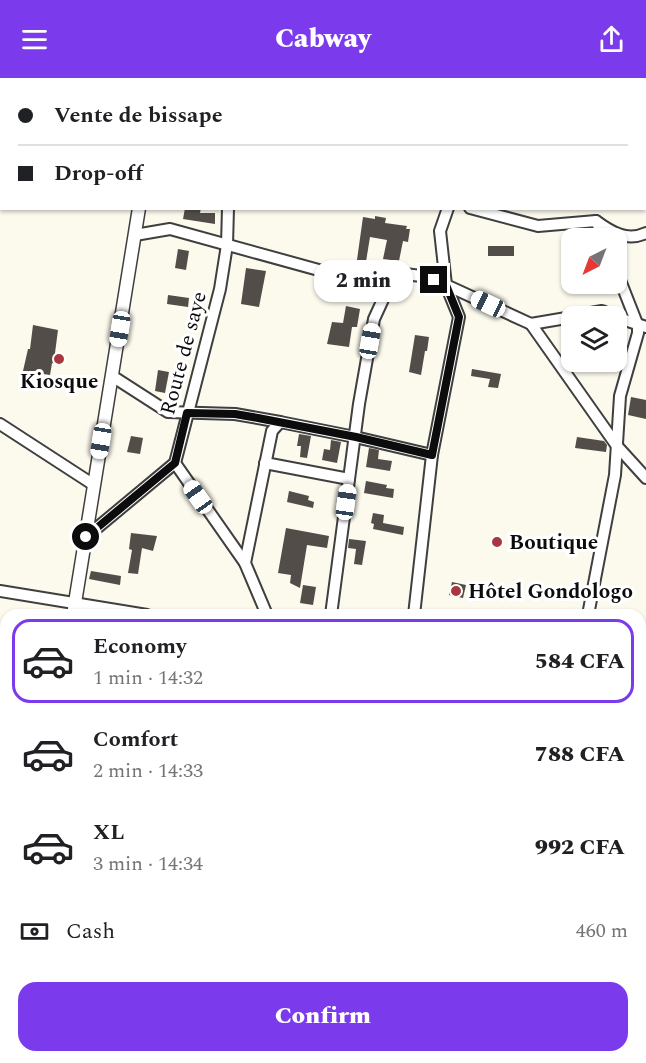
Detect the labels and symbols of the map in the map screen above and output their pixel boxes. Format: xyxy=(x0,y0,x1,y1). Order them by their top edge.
north arrow xyxy=(561,228,627,294)
callout: 2 min xyxy=(314,259,413,301)
route end xyxy=(420,266,447,293)
street label: Route de saye xyxy=(152,288,216,418)
car xyxy=(468,288,508,320)
car xyxy=(108,310,132,348)
car xyxy=(358,322,382,360)
marker: Kiosque xyxy=(52,352,66,366)
place label: Kiosque xyxy=(20,366,98,398)
car xyxy=(89,422,113,460)
car xyxy=(180,477,216,517)
car xyxy=(335,483,357,521)
route start xyxy=(72,523,99,550)
place label: Boutique xyxy=(509,527,598,559)
marker: Boutique xyxy=(490,535,504,549)
place label: Hôtel Gondologo xyxy=(468,576,633,608)
marker: Hôtel Gondologo xyxy=(449,584,463,598)

